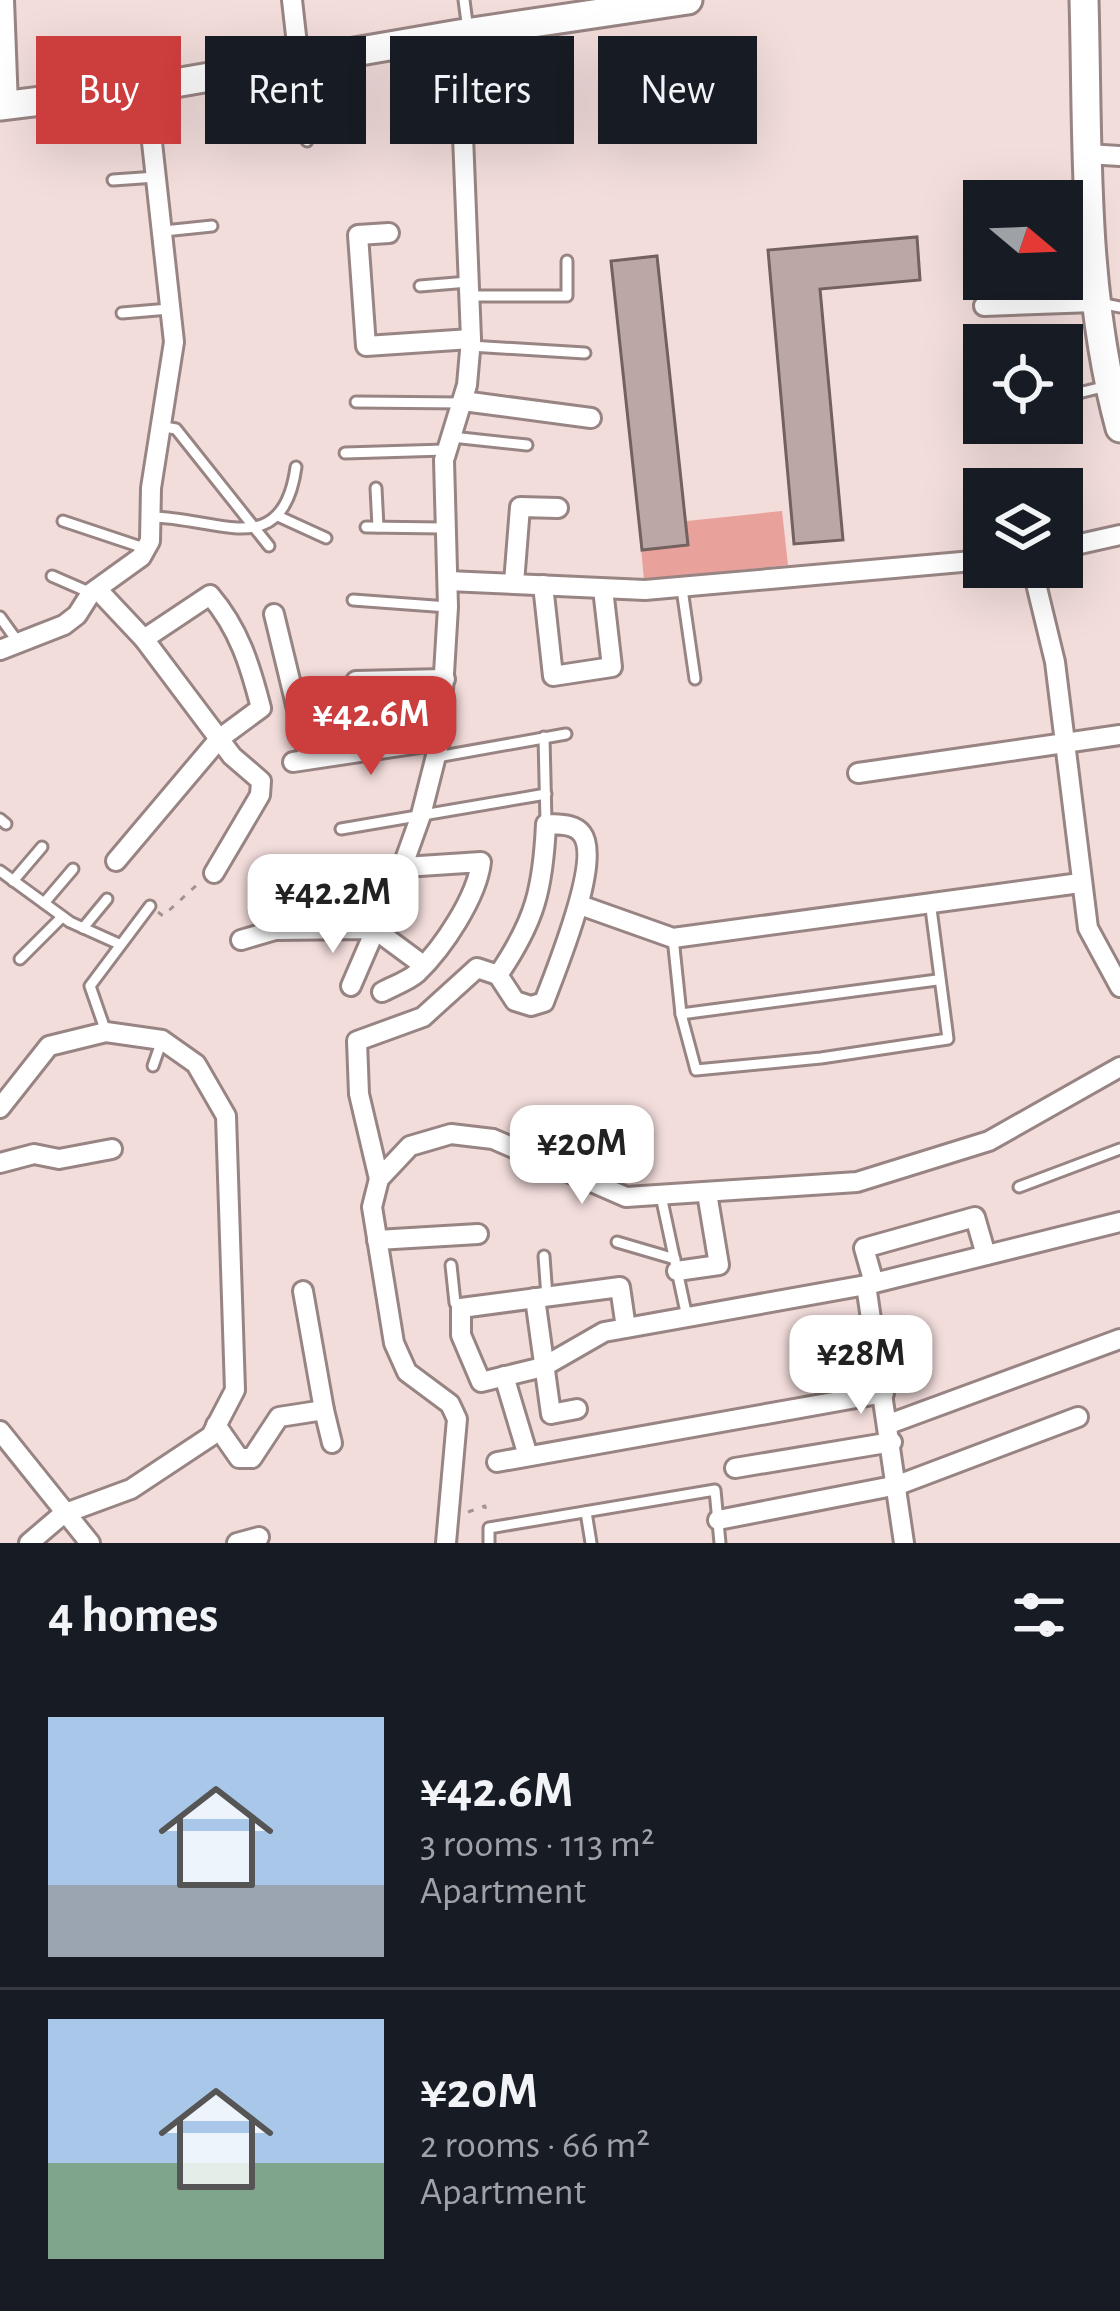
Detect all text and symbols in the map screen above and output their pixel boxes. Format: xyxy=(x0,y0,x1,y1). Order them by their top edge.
chip: Buy xyxy=(36,36,181,144)
chip: Rent xyxy=(205,36,366,144)
chip: Filters xyxy=(390,36,574,144)
chip: New xyxy=(598,36,757,144)
north arrow xyxy=(963,180,1083,300)
map controls xyxy=(963,180,1083,588)
button: locate xyxy=(963,324,1083,444)
button: layers xyxy=(963,468,1083,588)
pin: ¥42.6M xyxy=(273,676,469,778)
text: ¥42.6M xyxy=(312,695,430,734)
pin: ¥42.2M xyxy=(235,854,431,956)
text: ¥42.2M xyxy=(275,873,391,912)
pin: ¥20M xyxy=(511,1105,653,1207)
text: ¥20M xyxy=(537,1124,627,1163)
pin: ¥28M xyxy=(790,1315,932,1417)
text: ¥28M xyxy=(816,1334,906,1373)
icon: filters xyxy=(1006,1582,1072,1648)
text: 4 homes xyxy=(48,1590,218,1641)
icon: home xyxy=(144,1765,288,1909)
text: ¥42.6M xyxy=(420,1765,573,1816)
text: 3 rooms · 113 m² xyxy=(420,1825,655,1864)
text: Apartment xyxy=(420,1872,586,1911)
text: ¥20M xyxy=(420,2066,538,2117)
icon: home xyxy=(144,2067,288,2211)
text: 2 rooms · 66 m² xyxy=(420,2126,650,2165)
text: Apartment xyxy=(420,2173,586,2212)

